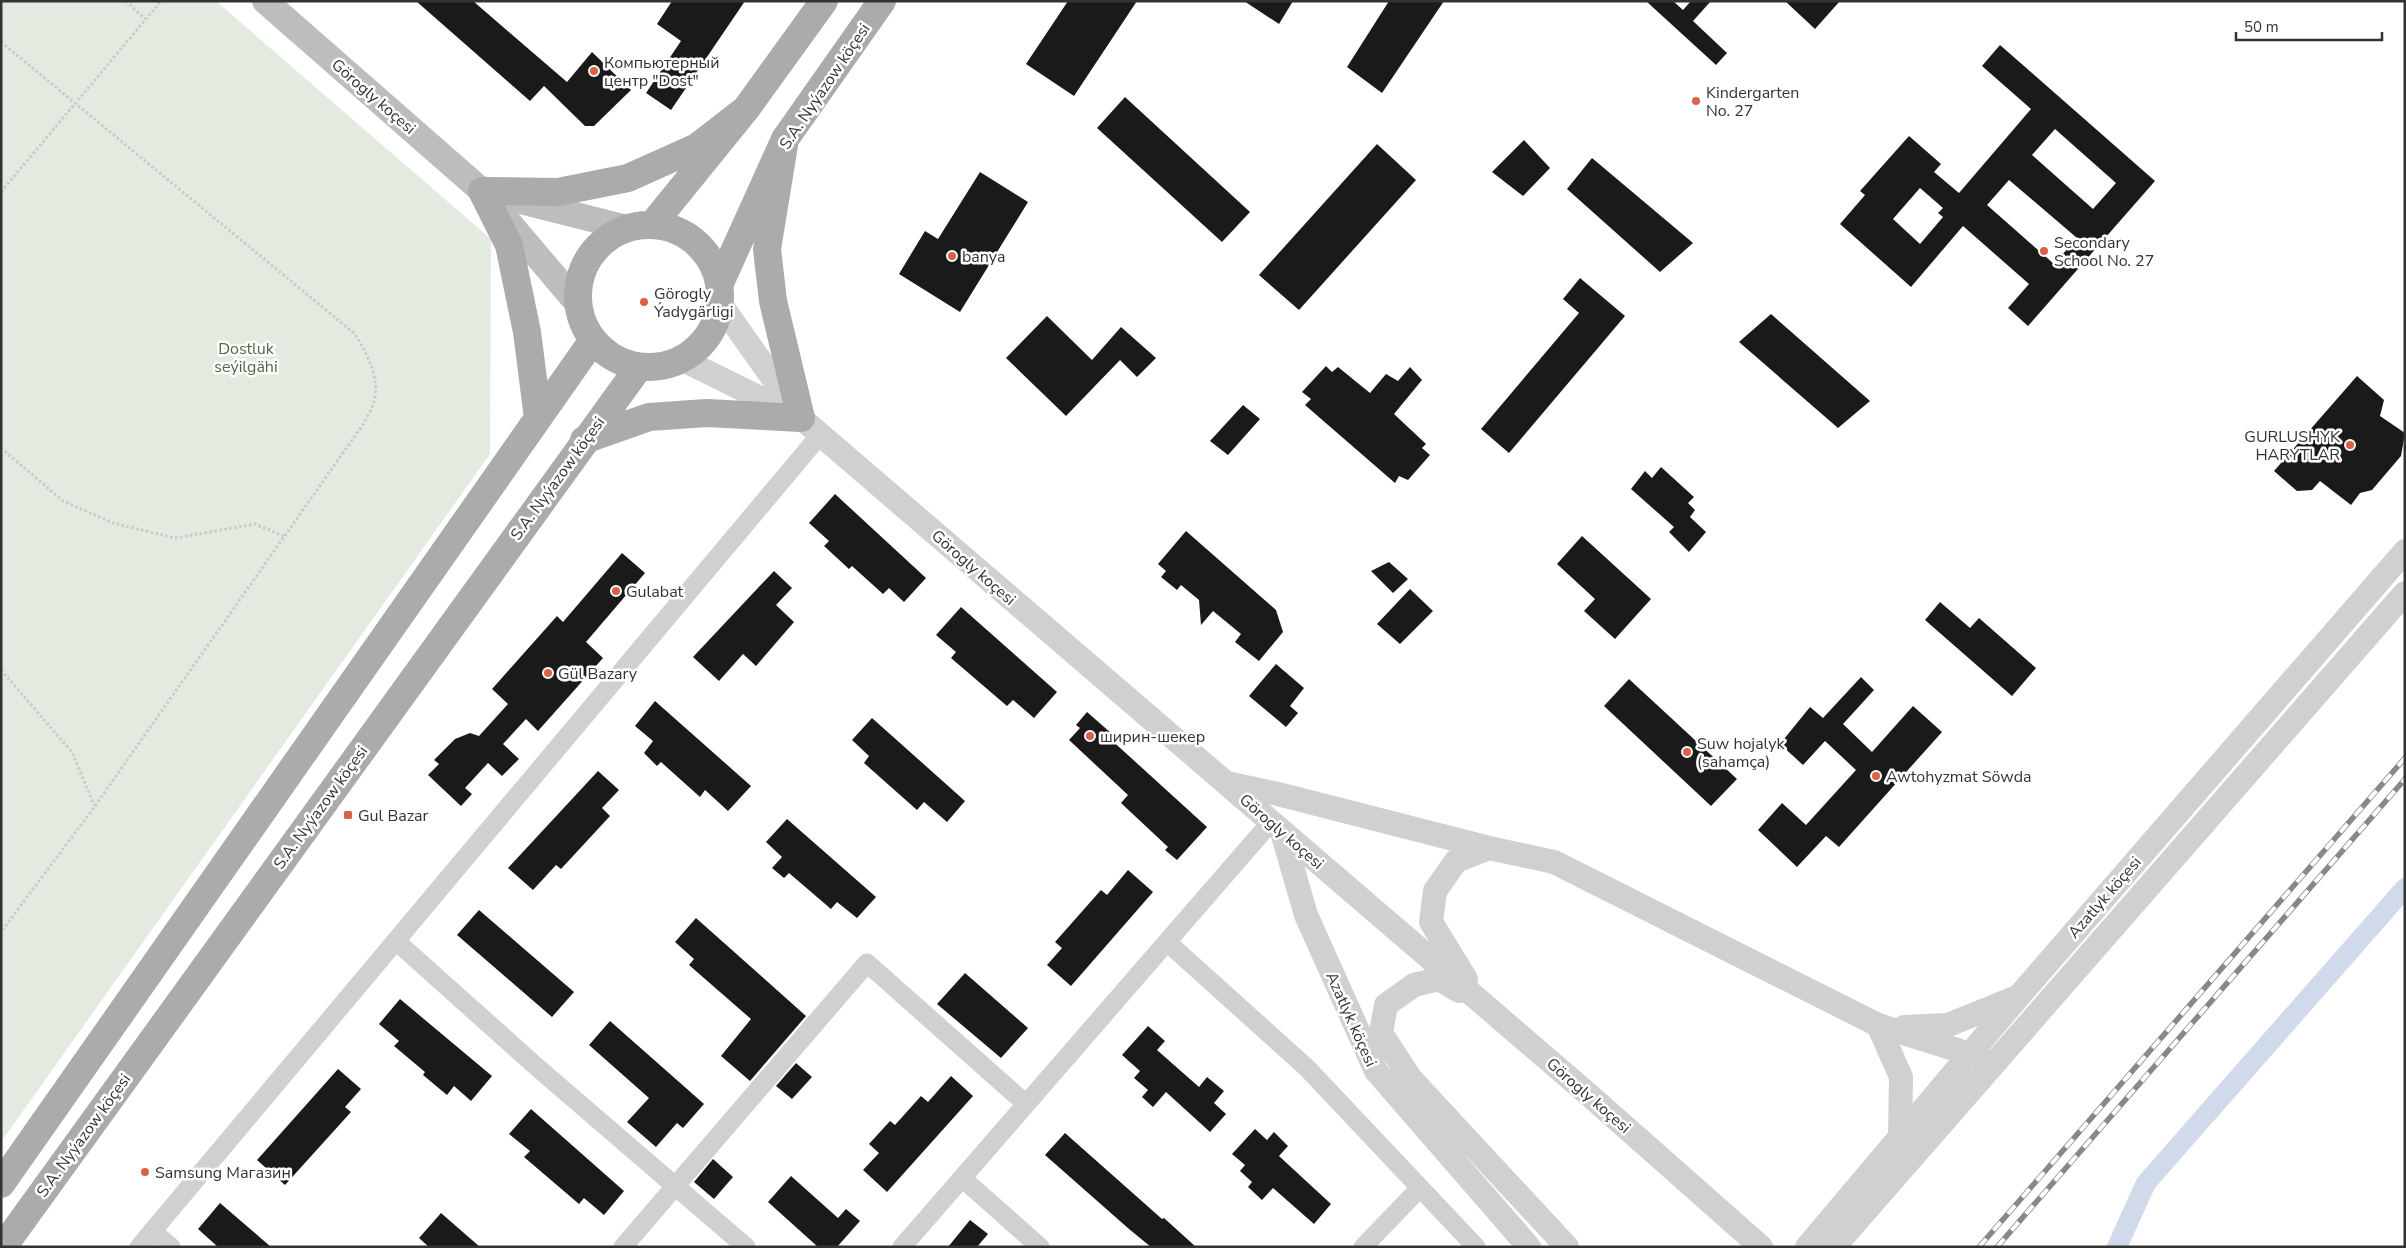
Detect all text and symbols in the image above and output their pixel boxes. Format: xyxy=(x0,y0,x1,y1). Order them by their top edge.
scale bar xyxy=(2236,10,2382,42)
text: 50 m xyxy=(2244,17,2279,37)
street label: S.A. Nyýazow köçesi xyxy=(774,19,875,154)
place label: Компьютерный центр "Dost" xyxy=(604,52,720,92)
street label: Görogly koçesi xyxy=(326,54,420,140)
marker: Компьютерный центр "Dost" xyxy=(588,65,600,77)
place label: Kindergarten No. 27 xyxy=(1706,82,1799,122)
marker: Kindergarten No. 27 xyxy=(1690,95,1702,107)
place label: Secondary School No. 27 xyxy=(2054,232,2154,272)
marker: Secondary School No. 27 xyxy=(2038,245,2050,257)
place label: banya xyxy=(962,246,1005,268)
marker: banya xyxy=(946,250,958,262)
place label: Görogly Ýadygärligi xyxy=(653,283,733,323)
marker: Görogly Ýadygärligi xyxy=(638,296,650,308)
park label: Dostluk seýilgähi xyxy=(214,338,278,378)
street label: S.A. Nyýazow köçesi xyxy=(505,412,610,545)
place label: GURLUSHYK HARYTLAR xyxy=(2244,426,2341,466)
marker: GURLUSHYK HARYTLAR xyxy=(2344,439,2356,451)
street label: Görogly koçesi xyxy=(926,525,1020,611)
place label: Gulabat xyxy=(626,581,684,603)
marker: Gulabat xyxy=(610,585,622,597)
place label: Gül Bazary xyxy=(558,663,638,685)
marker: Gül Bazary xyxy=(542,667,554,679)
place label: ширин-шекер xyxy=(1100,726,1205,748)
marker: ширин-шекер xyxy=(1084,730,1096,742)
place label: Suw hojalyk (sahamça) xyxy=(1697,733,1785,773)
street label: S.A. Nyýazow köçesi xyxy=(268,741,373,874)
marker: Suw hojalyk (sahamça) xyxy=(1681,746,1693,758)
place label: Awtohyzmat Söwda xyxy=(1886,766,2031,788)
marker: Awtohyzmat Söwda xyxy=(1870,770,1882,782)
street label: Görogly koçesi xyxy=(1234,789,1328,875)
place label: Gul Bazar xyxy=(358,805,429,827)
marker: Gul Bazar xyxy=(342,809,354,821)
street label: Azatlyk köçesi xyxy=(2063,852,2146,943)
street label: Azatlyk köçesi xyxy=(1320,968,1382,1070)
street label: Görogly koçesi xyxy=(1541,1053,1635,1139)
street label: S.A. Nyýazow köçesi xyxy=(31,1069,136,1202)
place label: Samsung Магазин xyxy=(155,1162,291,1184)
marker: Samsung Магазин xyxy=(139,1166,151,1178)

